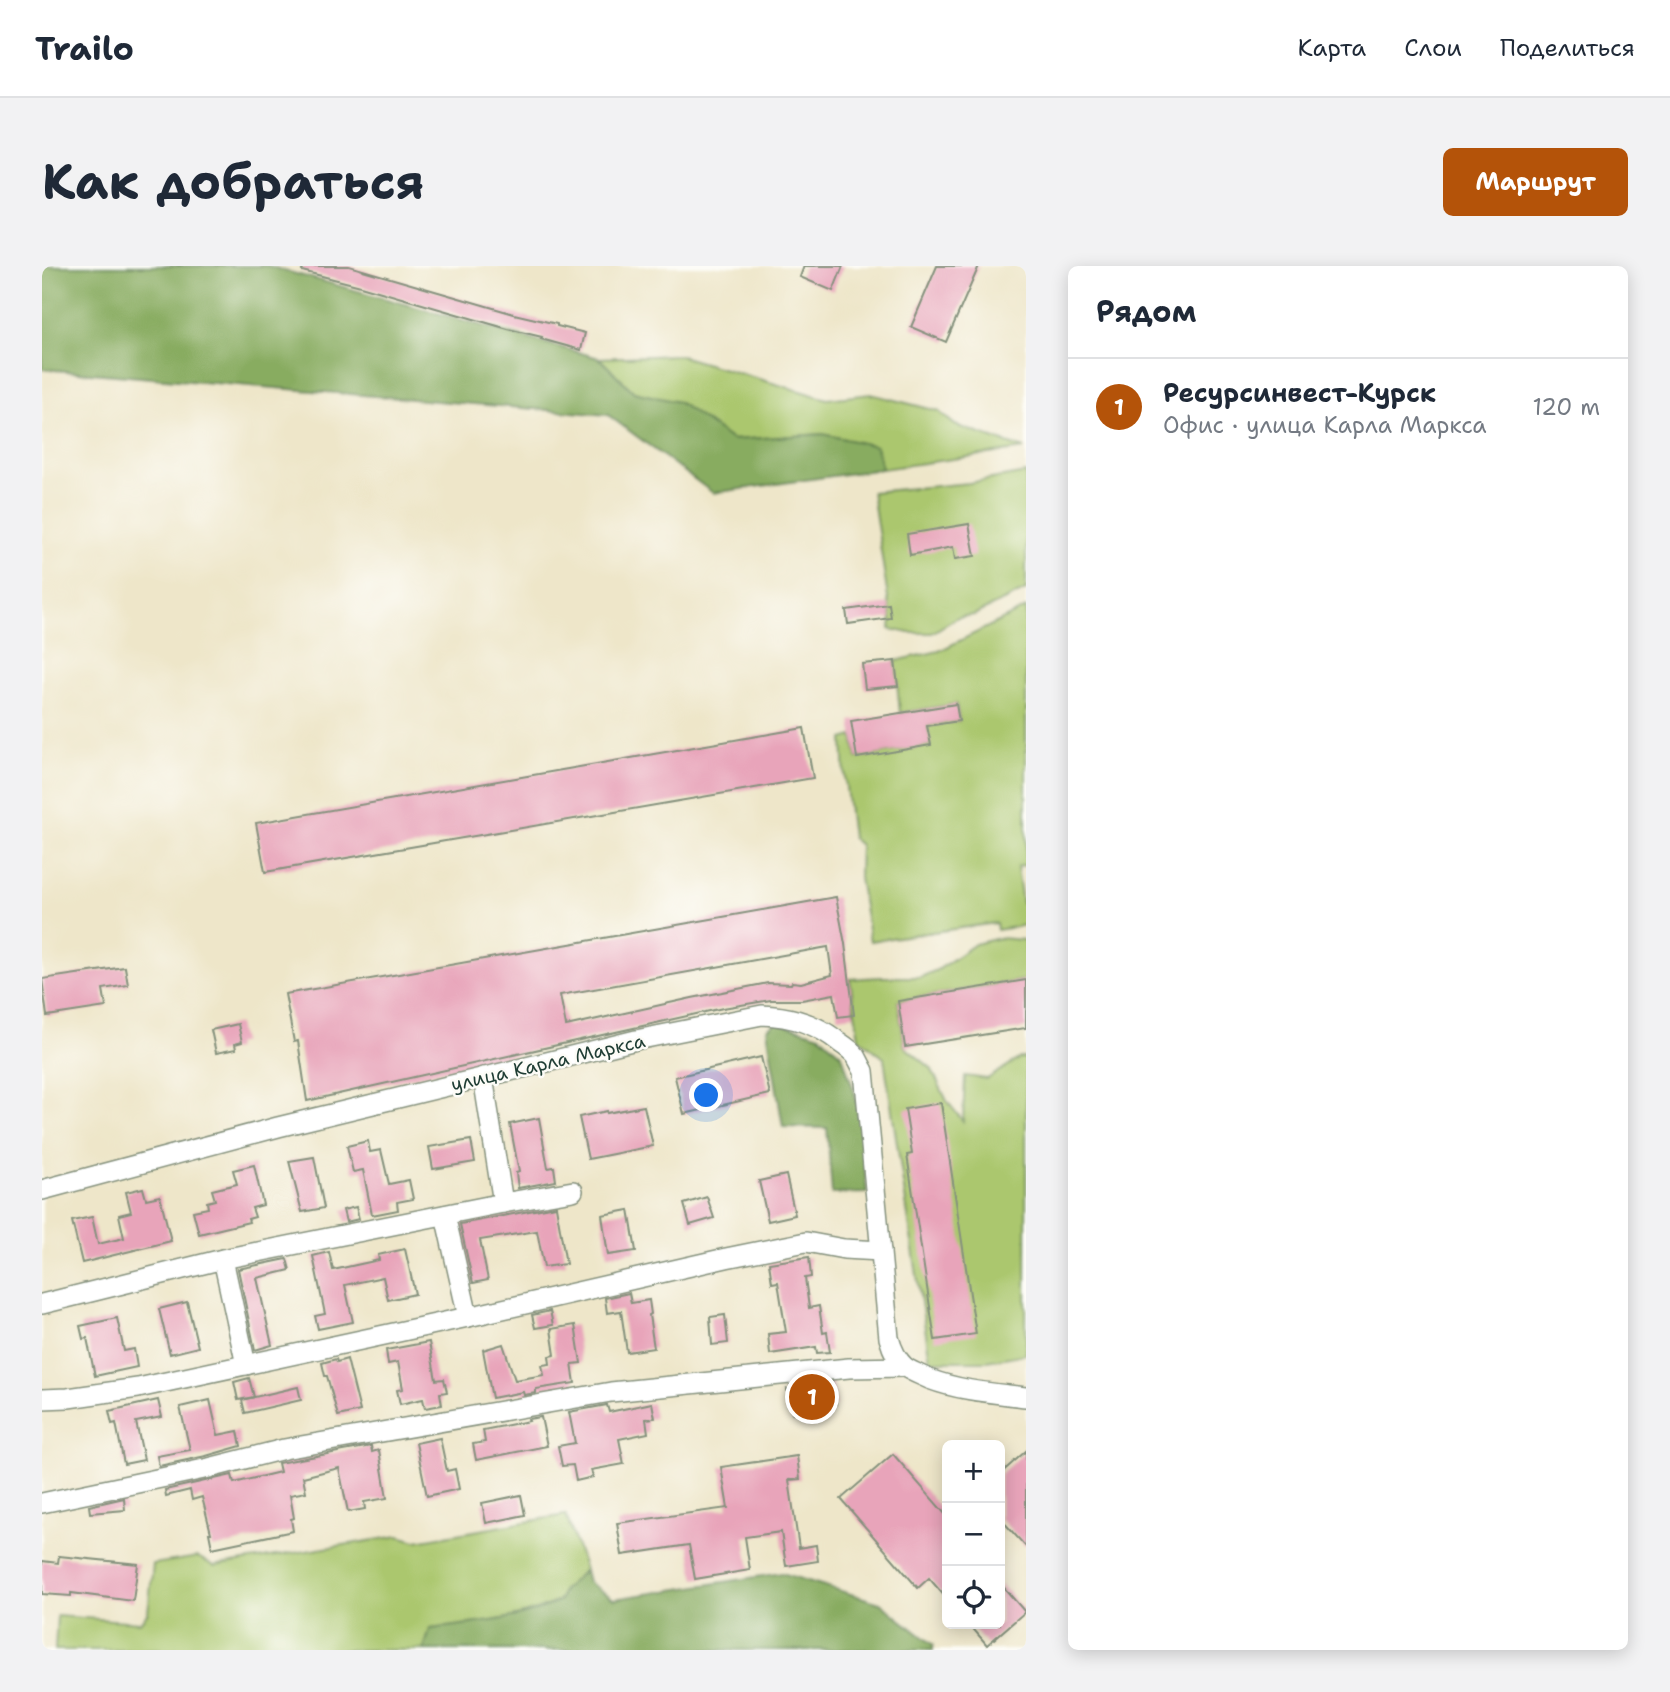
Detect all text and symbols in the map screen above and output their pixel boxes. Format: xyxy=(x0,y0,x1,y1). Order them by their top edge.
text: Trailo xyxy=(35,26,134,71)
text: Карта xyxy=(1298,32,1366,64)
text: Слои xyxy=(1404,32,1462,64)
text: Поделиться xyxy=(1500,32,1635,64)
button: Маршрут xyxy=(1443,148,1628,216)
text: Как добраться xyxy=(42,149,424,215)
text: Рядом xyxy=(1096,291,1196,332)
text: Ресурсинвест-Курск xyxy=(1163,375,1436,410)
text: 1 xyxy=(1114,392,1124,422)
text: 120 m xyxy=(1532,392,1600,422)
text: Офис · улица Карла Маркса xyxy=(1163,410,1487,440)
street label: улица Карла Маркса xyxy=(449,1028,648,1097)
your location xyxy=(689,1078,723,1112)
pin: 1 xyxy=(789,1371,835,1423)
map controls xyxy=(942,1440,1005,1629)
button: + xyxy=(942,1440,1005,1503)
button: − xyxy=(942,1503,1005,1566)
button: locate xyxy=(942,1566,1005,1629)

